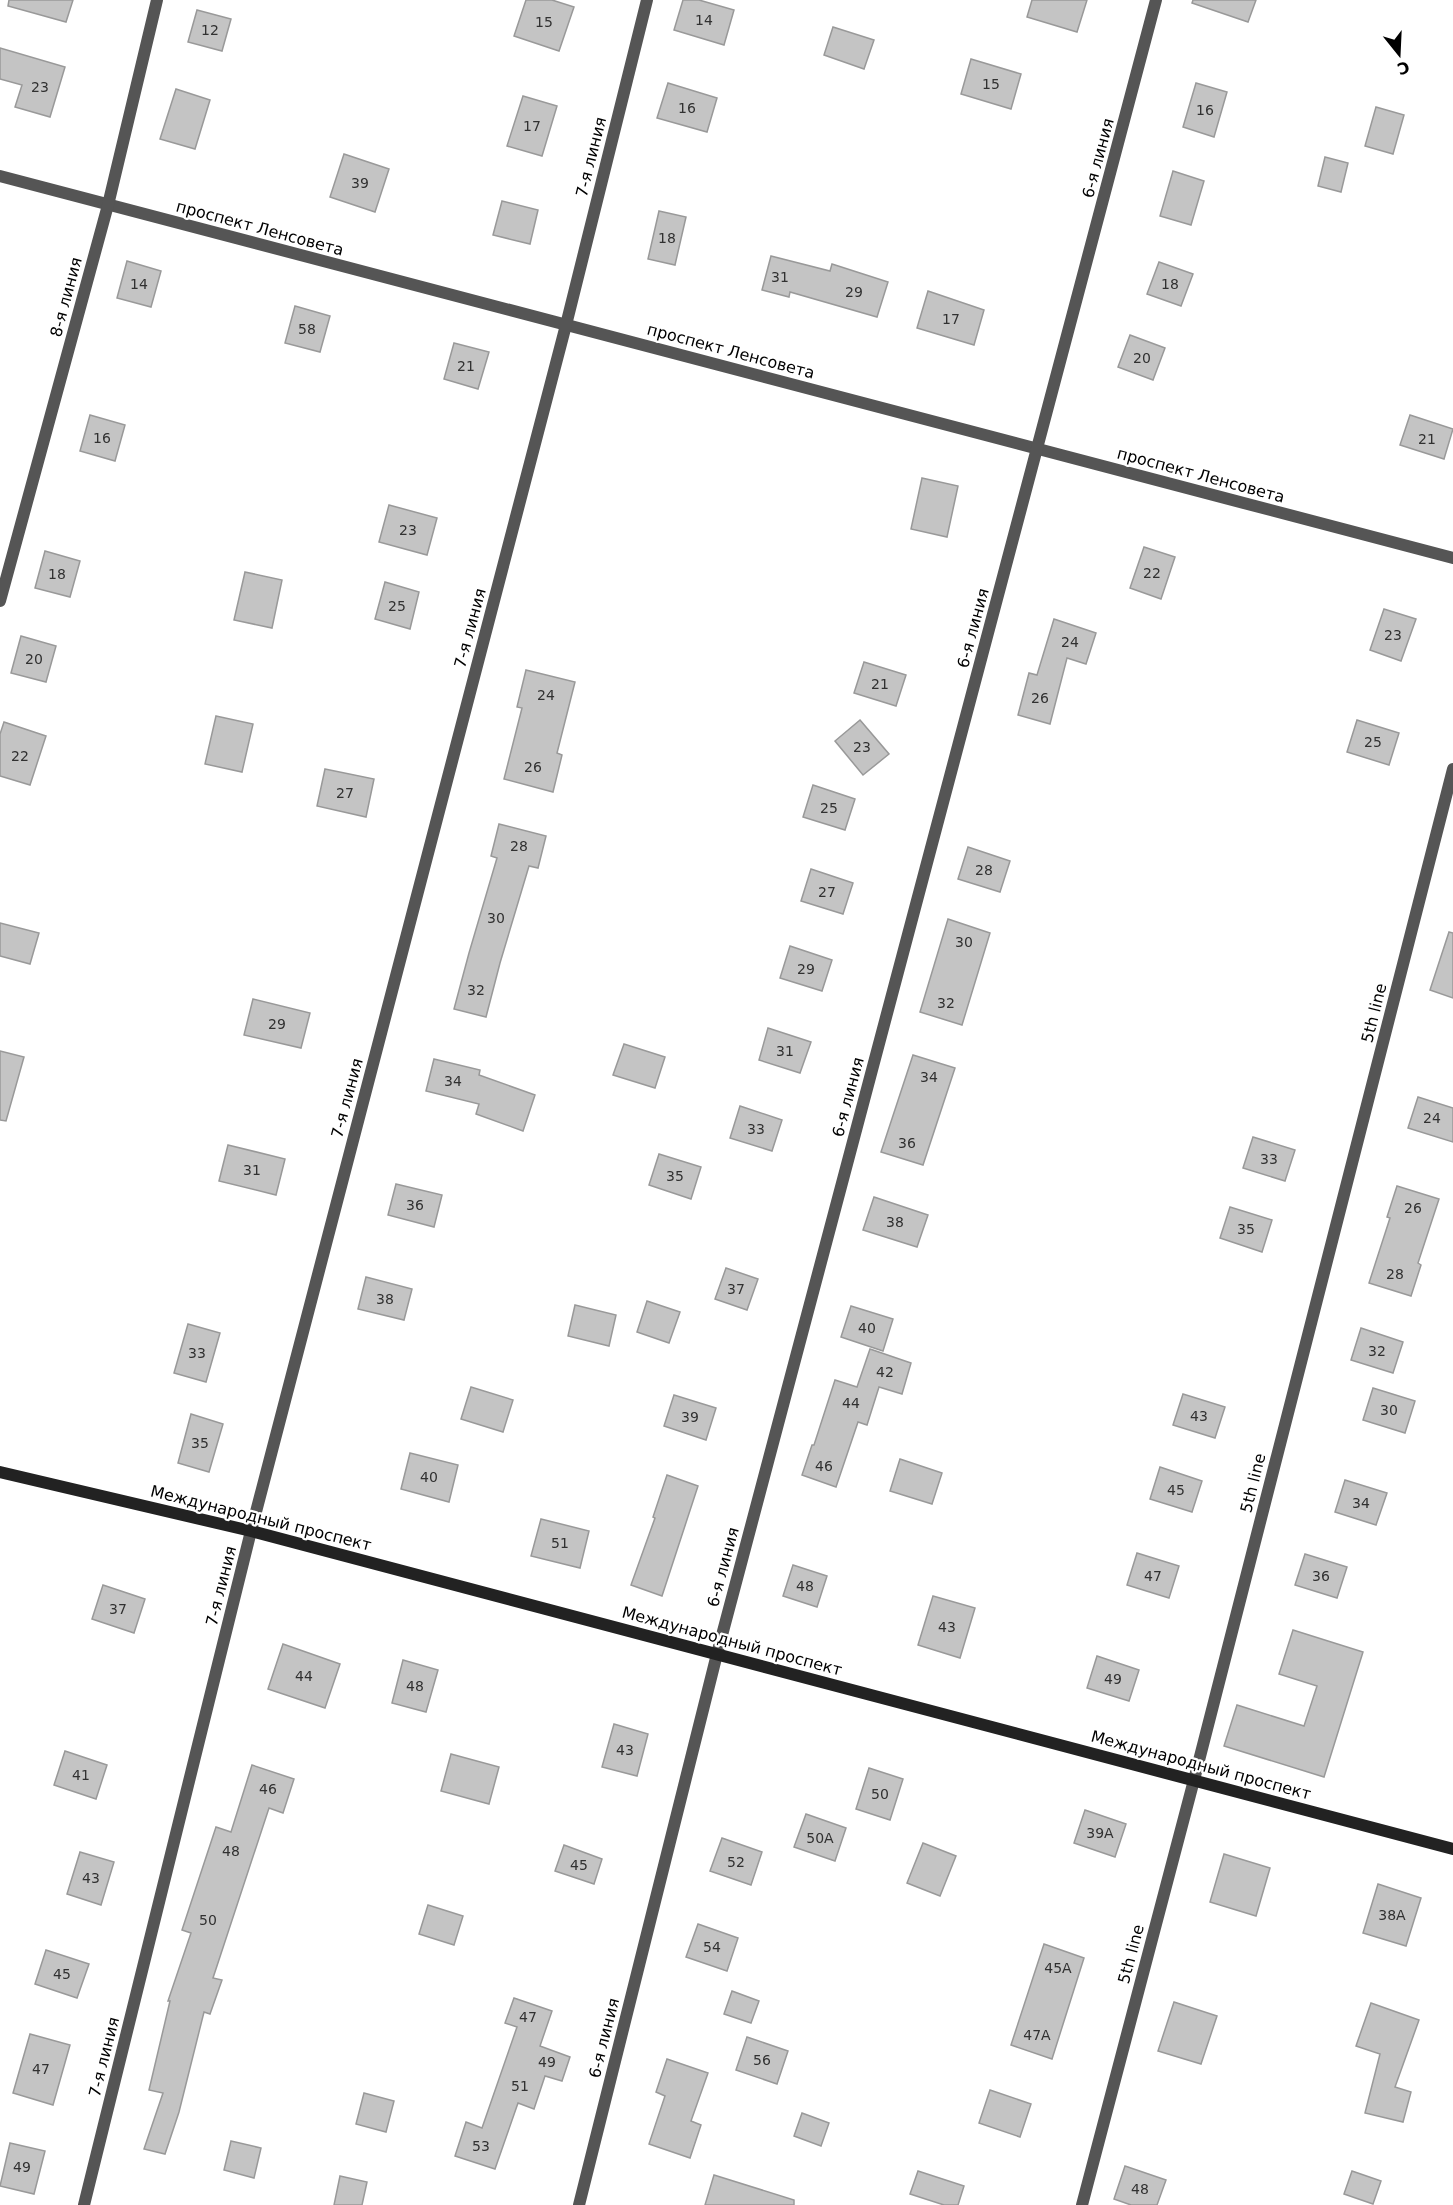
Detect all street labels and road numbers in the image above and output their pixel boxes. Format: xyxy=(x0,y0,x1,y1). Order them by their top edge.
street label: 7-я линия xyxy=(572,115,610,199)
street label: 6-я линия xyxy=(1078,116,1118,200)
street label: проспект Ленсовета xyxy=(174,196,346,260)
street label: 8-я линия xyxy=(46,255,86,339)
street label: проспект Ленсовета xyxy=(645,319,817,383)
street label: проспект Ленсовета xyxy=(1115,443,1287,507)
street label: 7-я линия xyxy=(450,586,490,670)
street label: 6-я линия xyxy=(953,586,993,670)
street label: 5th line xyxy=(1357,981,1391,1045)
street label: 6-я линия xyxy=(828,1055,868,1139)
street label: 7-я линия xyxy=(327,1056,367,1140)
street label: 5th line xyxy=(1236,1451,1270,1515)
street label: Международный проспект xyxy=(149,1481,373,1555)
street label: 6-я линия xyxy=(703,1525,743,1609)
street label: 7-я линия xyxy=(202,1544,240,1628)
street label: Международный проспект xyxy=(620,1602,844,1680)
street label: Международный проспект xyxy=(1089,1726,1313,1804)
street label: 5th line xyxy=(1114,1922,1148,1986)
street label: 6-я линия xyxy=(585,1996,623,2080)
street label: 7-я линия xyxy=(85,2015,123,2099)

